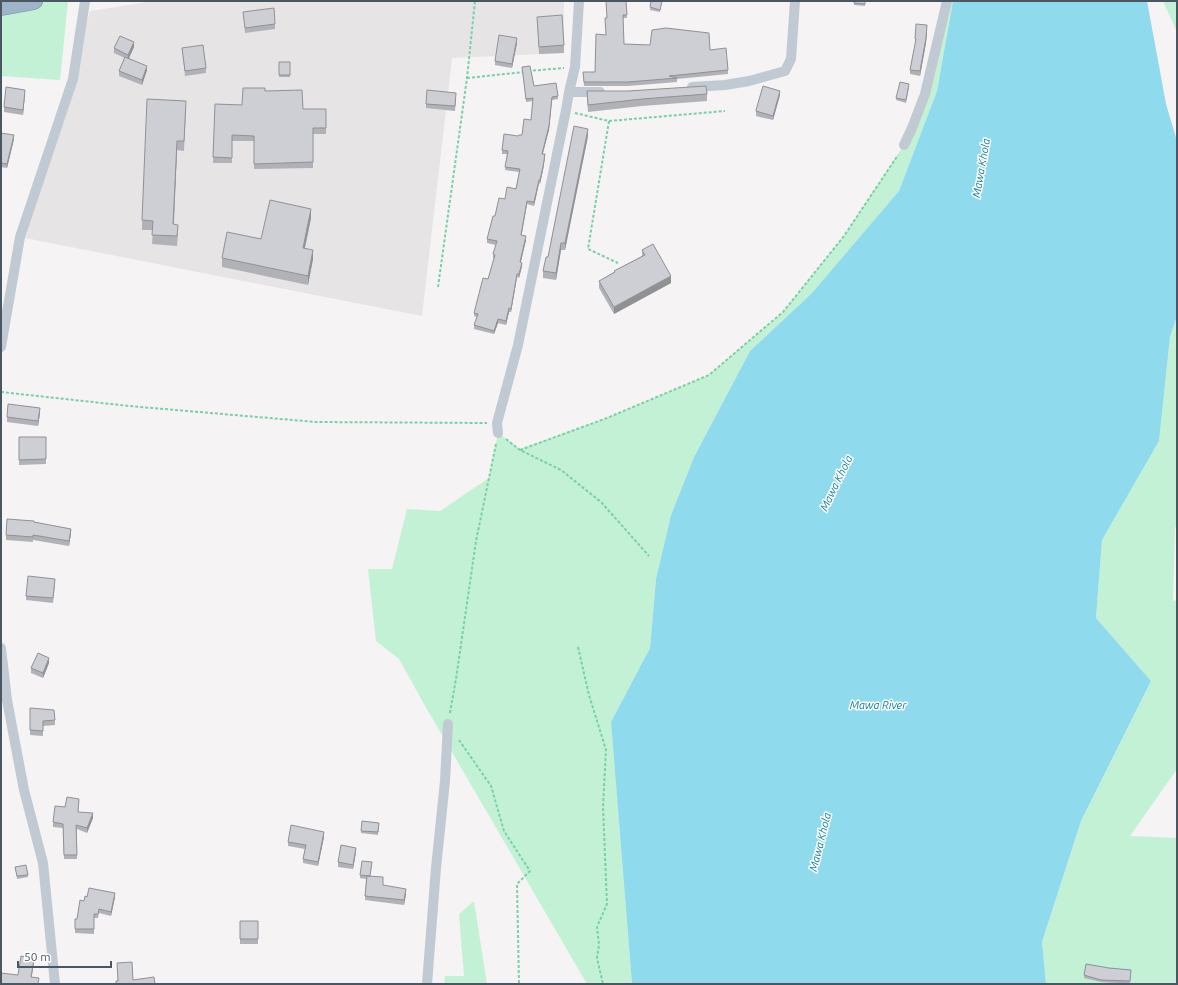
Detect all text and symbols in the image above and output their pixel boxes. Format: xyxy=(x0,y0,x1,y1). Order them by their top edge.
water label: Mawa Khola xyxy=(970,137,992,199)
water label: Mawa Khola xyxy=(817,453,855,513)
water label: Mawa River xyxy=(850,699,907,711)
water label: Mawa Khola xyxy=(807,811,833,873)
scale bar xyxy=(18,943,111,969)
text: 50 m xyxy=(24,950,51,963)

